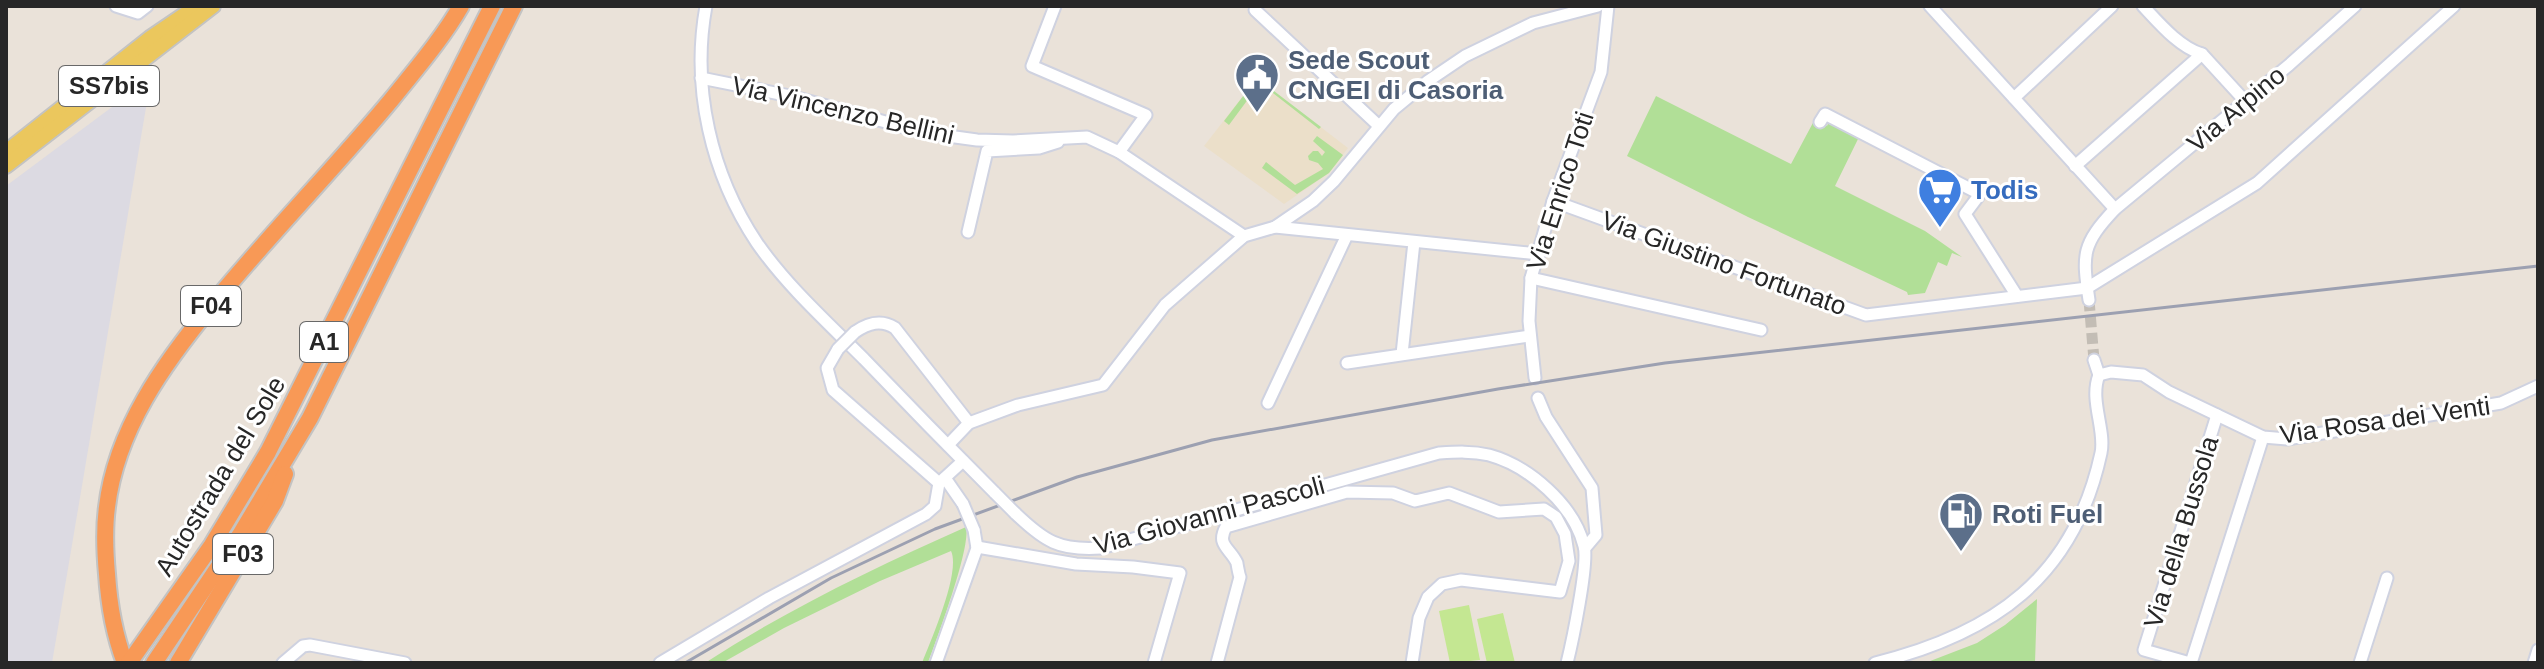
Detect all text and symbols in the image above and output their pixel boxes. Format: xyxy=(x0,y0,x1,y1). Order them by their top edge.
place label: Sede Scout CNGEI di Casoria xyxy=(1288,45,1504,105)
public building icon: Sede Scout CNGEI di Casoria xyxy=(1233,51,1281,114)
street label: Via Arpino xyxy=(2181,60,2291,158)
road number: SS7bis xyxy=(59,66,159,106)
street label: Via Vincenzo Bellini xyxy=(729,70,957,150)
street label: Via Enrico Toti xyxy=(1520,108,1600,274)
supermarket icon: Todis xyxy=(1916,166,1964,229)
place label: Todis xyxy=(1971,175,2038,205)
street label: Via Giustino Fortunato xyxy=(1598,205,1850,321)
road number: F04 xyxy=(181,286,241,326)
road number: A1 xyxy=(300,322,348,362)
street label: Autostrada del Sole xyxy=(149,371,291,581)
street label: Via Rosa dei Venti xyxy=(2278,390,2492,450)
street label: Via della Bussola xyxy=(2138,432,2225,632)
street label: Via Giovanni Pascoli xyxy=(1090,470,1328,560)
fuel station icon: Roti Fuel xyxy=(1937,490,1985,553)
place label: Roti Fuel xyxy=(1992,499,2103,529)
road number: F03 xyxy=(213,534,273,574)

